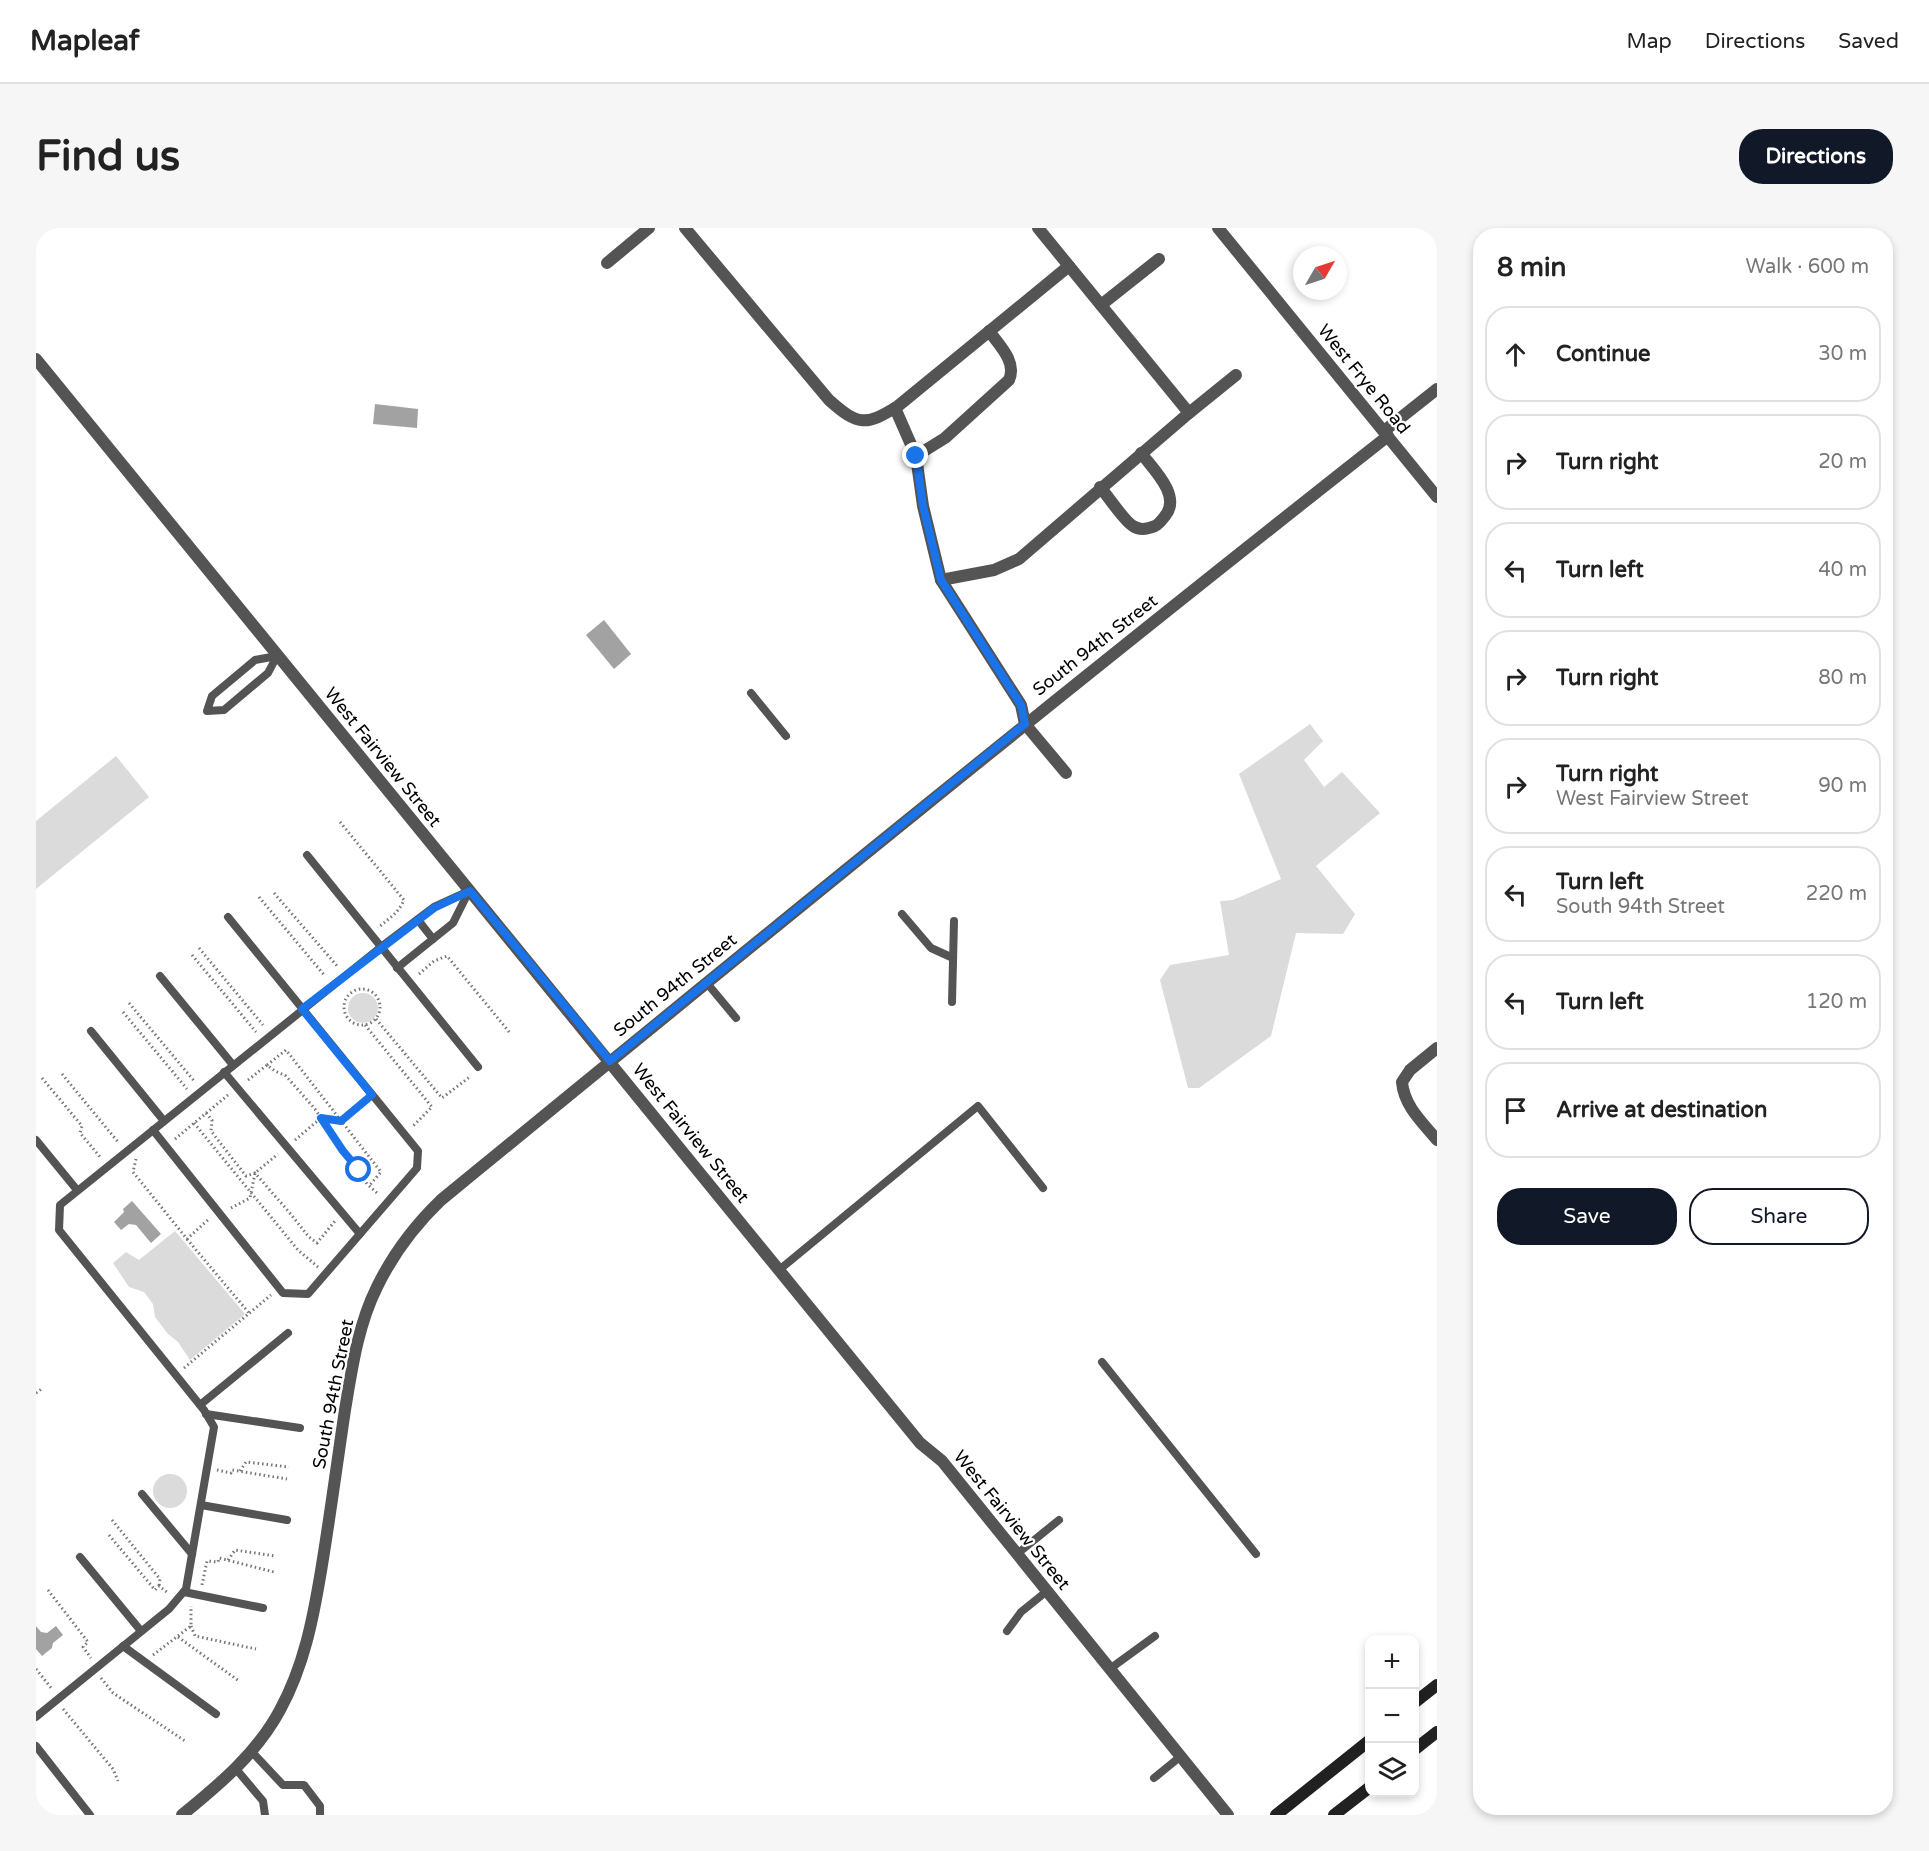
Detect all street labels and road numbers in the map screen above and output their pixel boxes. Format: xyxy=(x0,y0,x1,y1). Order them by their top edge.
street label: West Frye Road xyxy=(1313,320,1415,438)
street label: South 94th Street xyxy=(1028,589,1162,700)
street label: West Fairview Street xyxy=(320,683,446,831)
street label: South 94th Street xyxy=(609,929,741,1041)
street label: West Fairview Street xyxy=(628,1059,754,1207)
street label: South 94th Street xyxy=(308,1317,358,1471)
street label: West Fairview Street xyxy=(949,1446,1075,1594)

